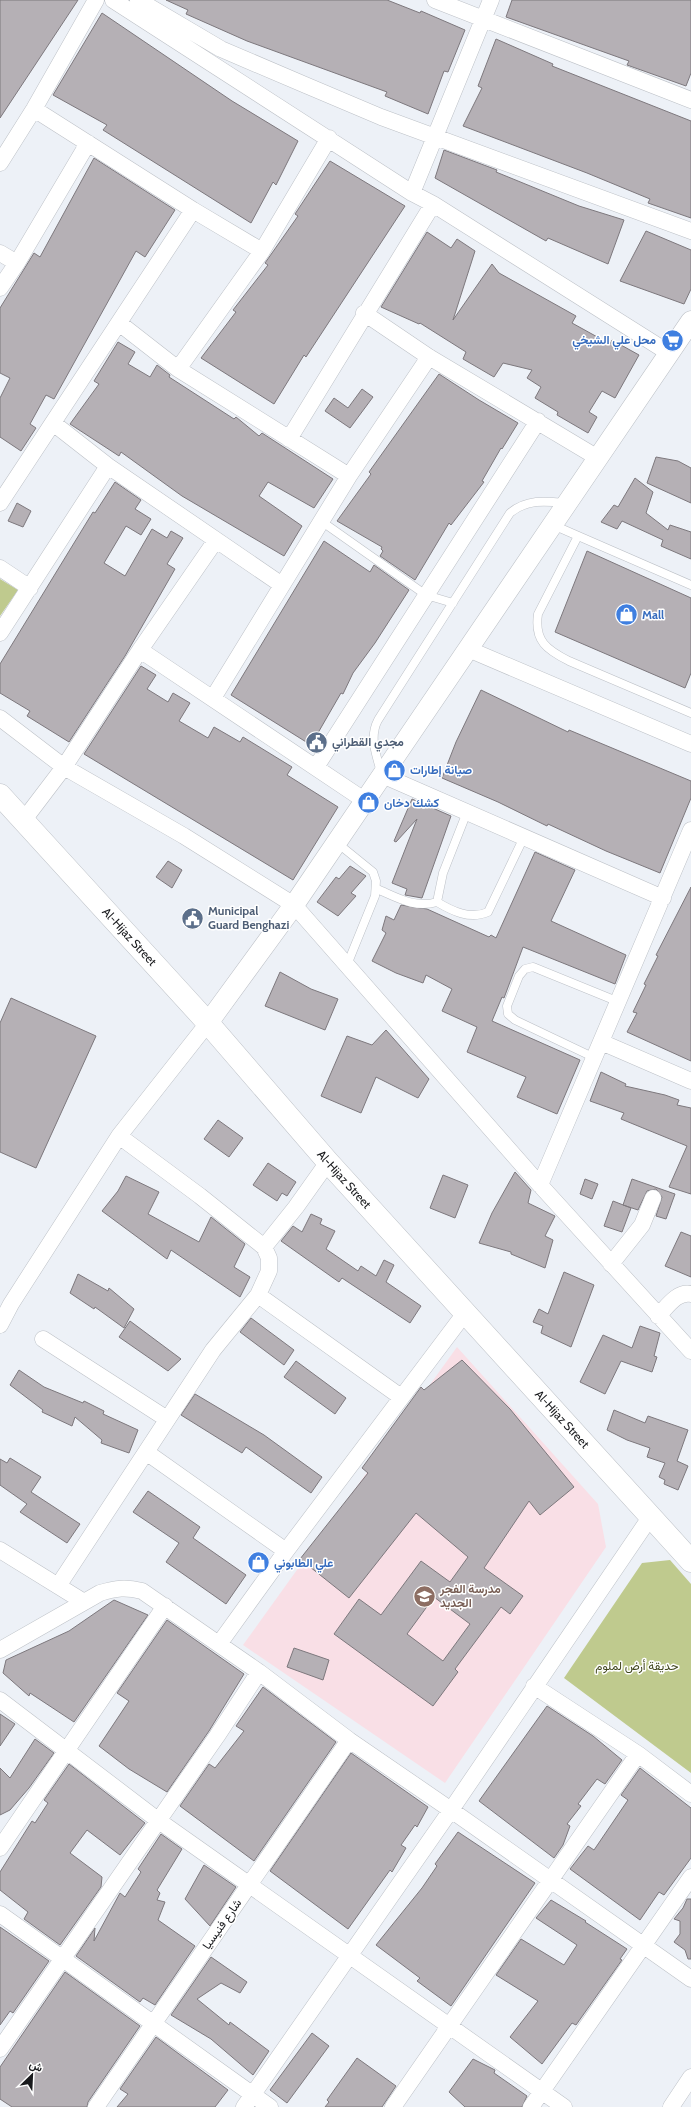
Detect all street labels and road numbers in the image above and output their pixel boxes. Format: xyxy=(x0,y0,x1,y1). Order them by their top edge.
street label: Al-Hijaz Street xyxy=(99,904,160,969)
street label: Al-Hijaz Street xyxy=(314,1147,375,1212)
street label: Al-Hijaz Street xyxy=(532,1387,593,1451)
street label: شارع فنيسيا xyxy=(199,1896,246,1953)

